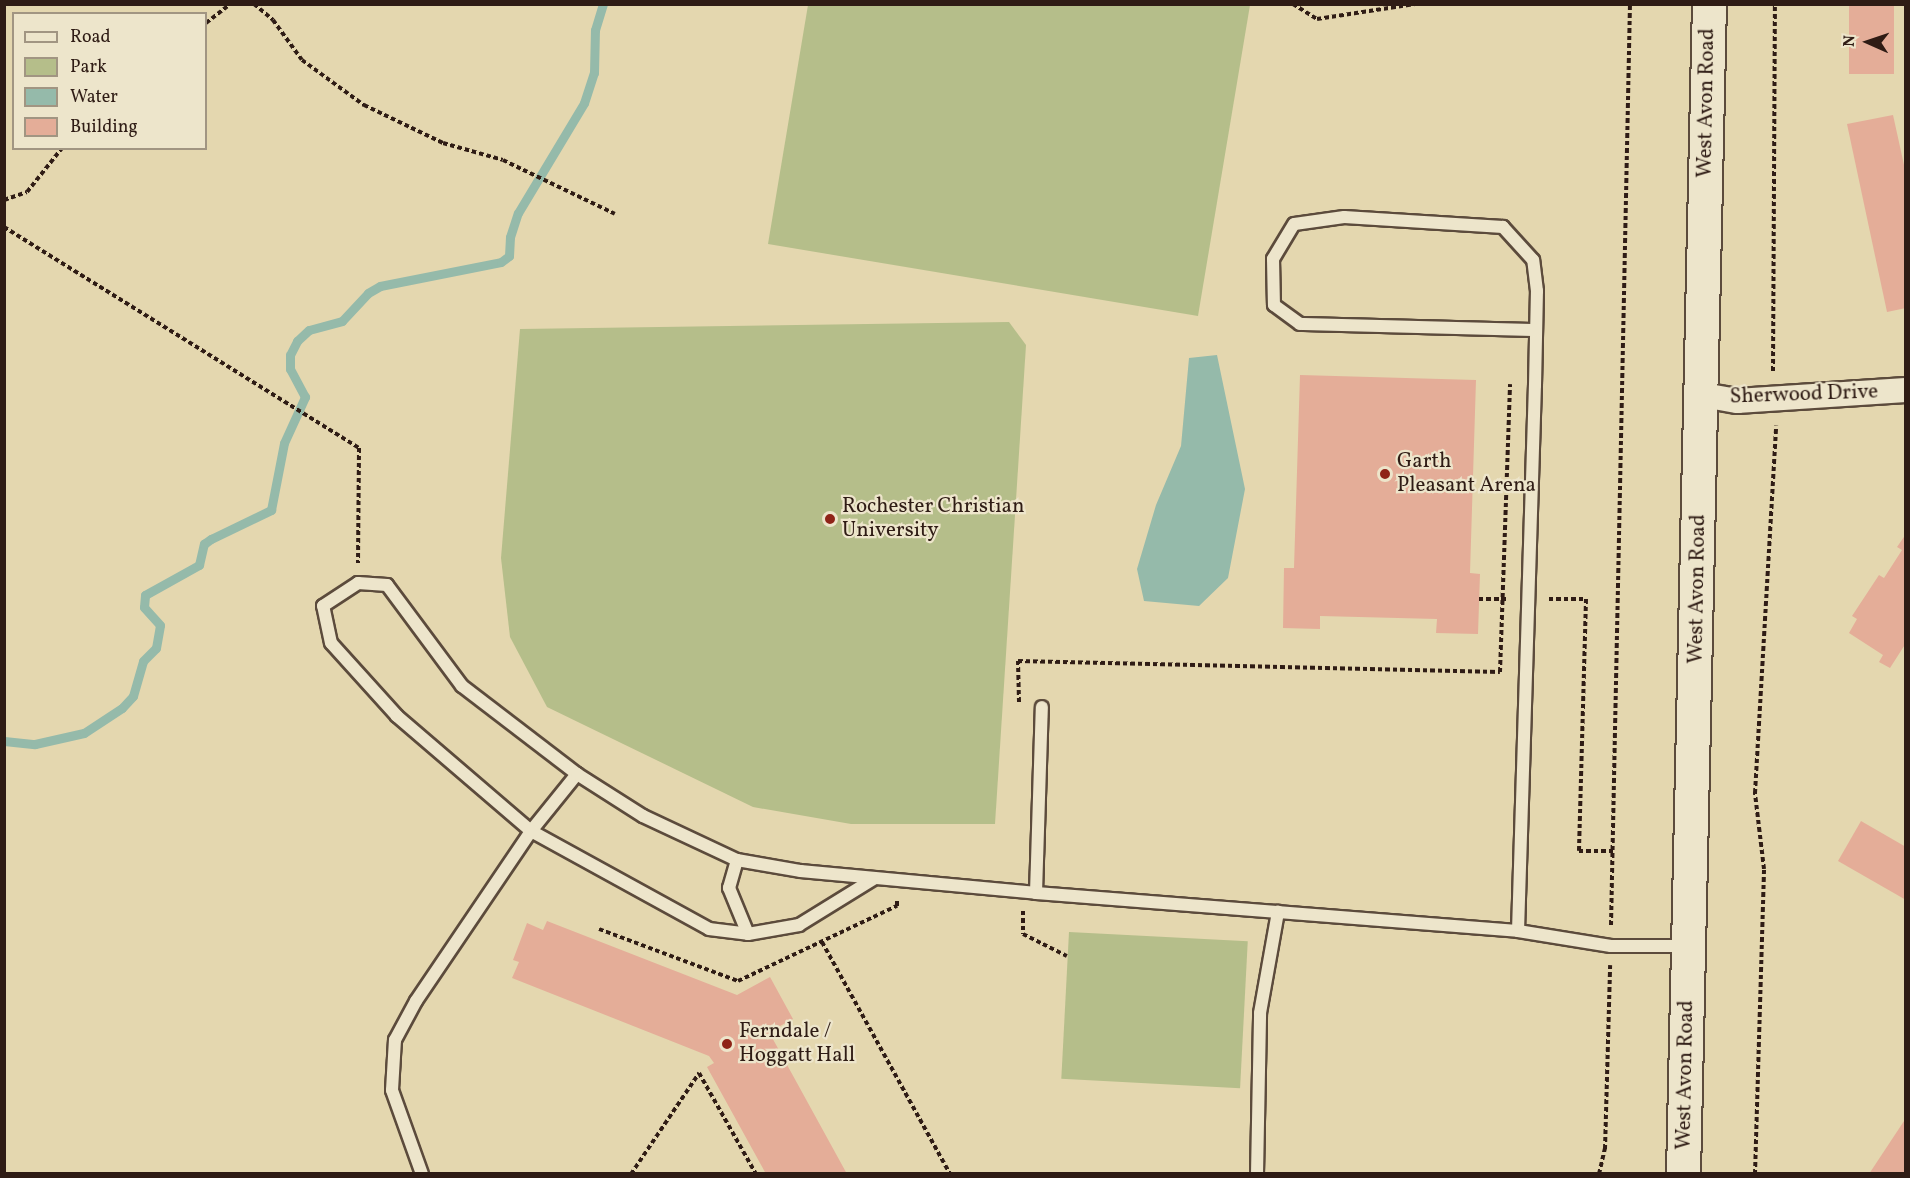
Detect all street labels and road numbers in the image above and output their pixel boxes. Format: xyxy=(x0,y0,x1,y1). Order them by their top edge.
street label: West Avon Road xyxy=(1693,28,1721,178)
street label: Sherwood Drive xyxy=(1729,380,1879,410)
street label: West Avon Road xyxy=(1684,514,1712,664)
street label: West Avon Road xyxy=(1672,1000,1700,1150)

